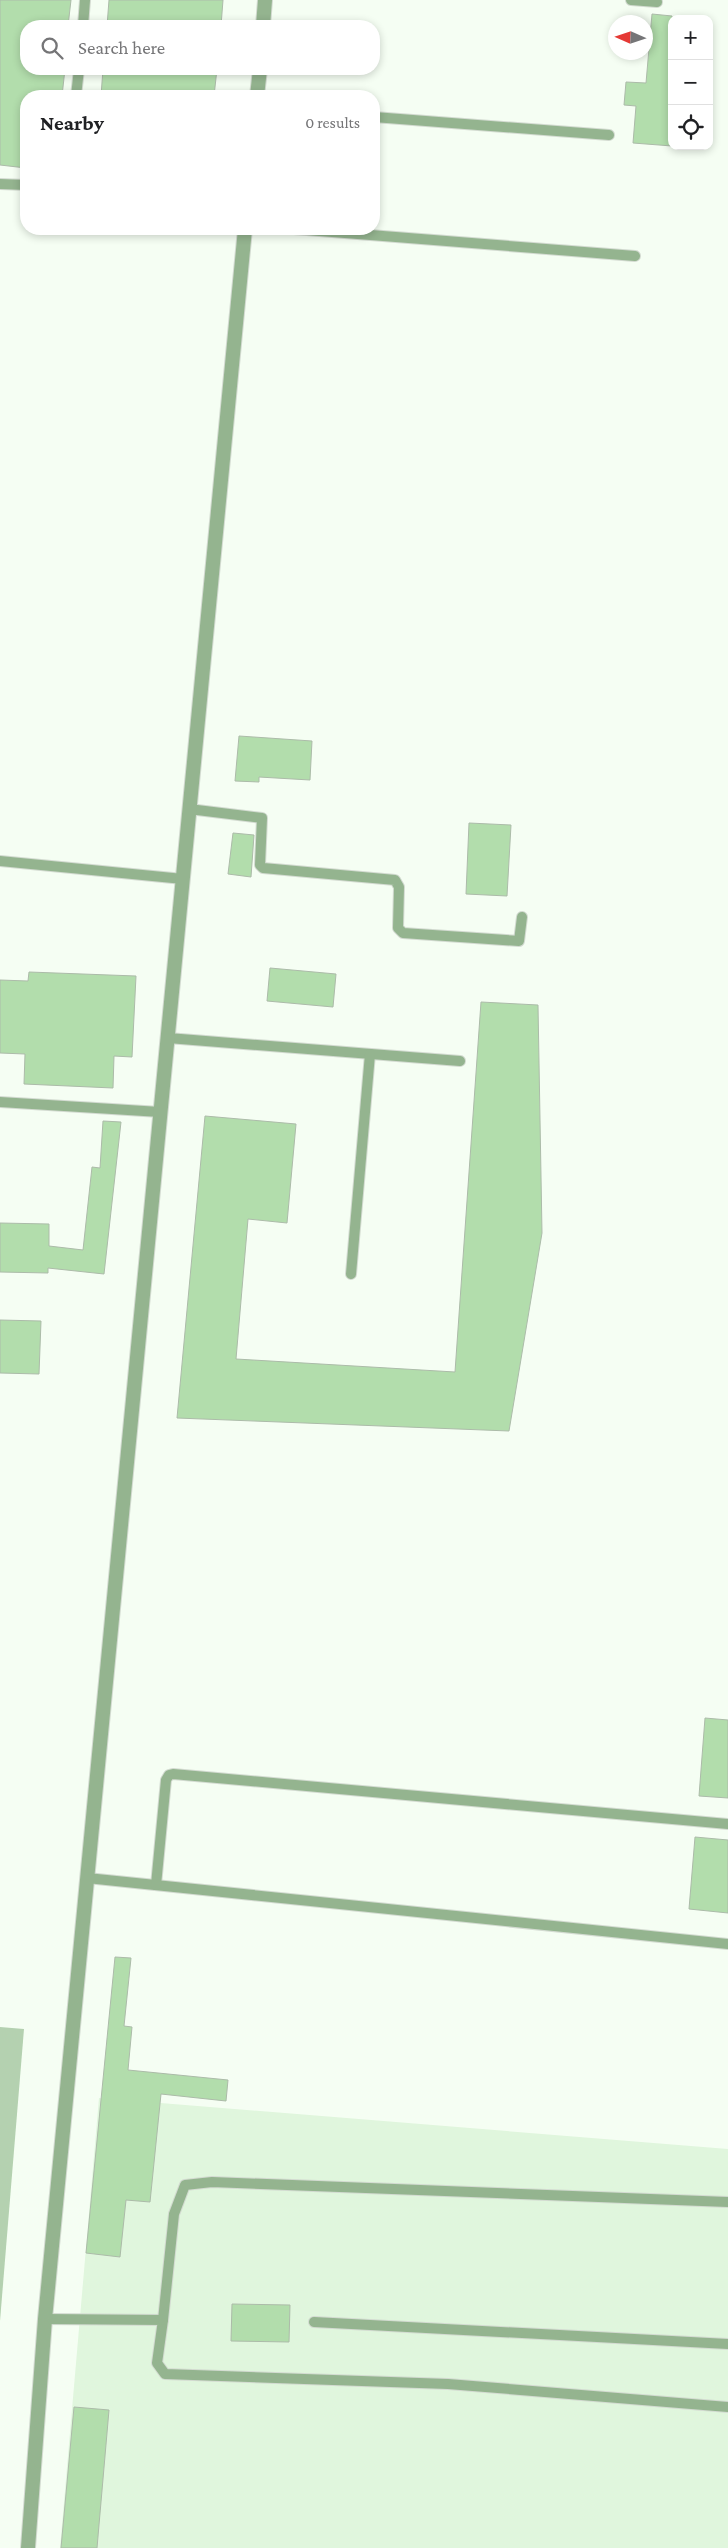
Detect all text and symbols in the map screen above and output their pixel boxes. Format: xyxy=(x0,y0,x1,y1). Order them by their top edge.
north arrow xyxy=(608,15,653,60)
map controls xyxy=(668,15,713,150)
button: + xyxy=(668,15,713,60)
search box xyxy=(20,20,380,75)
icon: search xyxy=(38,34,66,62)
text: Search here xyxy=(78,37,165,58)
button: − xyxy=(668,60,713,105)
button: locate xyxy=(668,105,713,150)
text: Nearby xyxy=(40,111,104,135)
text: 0 results xyxy=(305,114,360,131)

